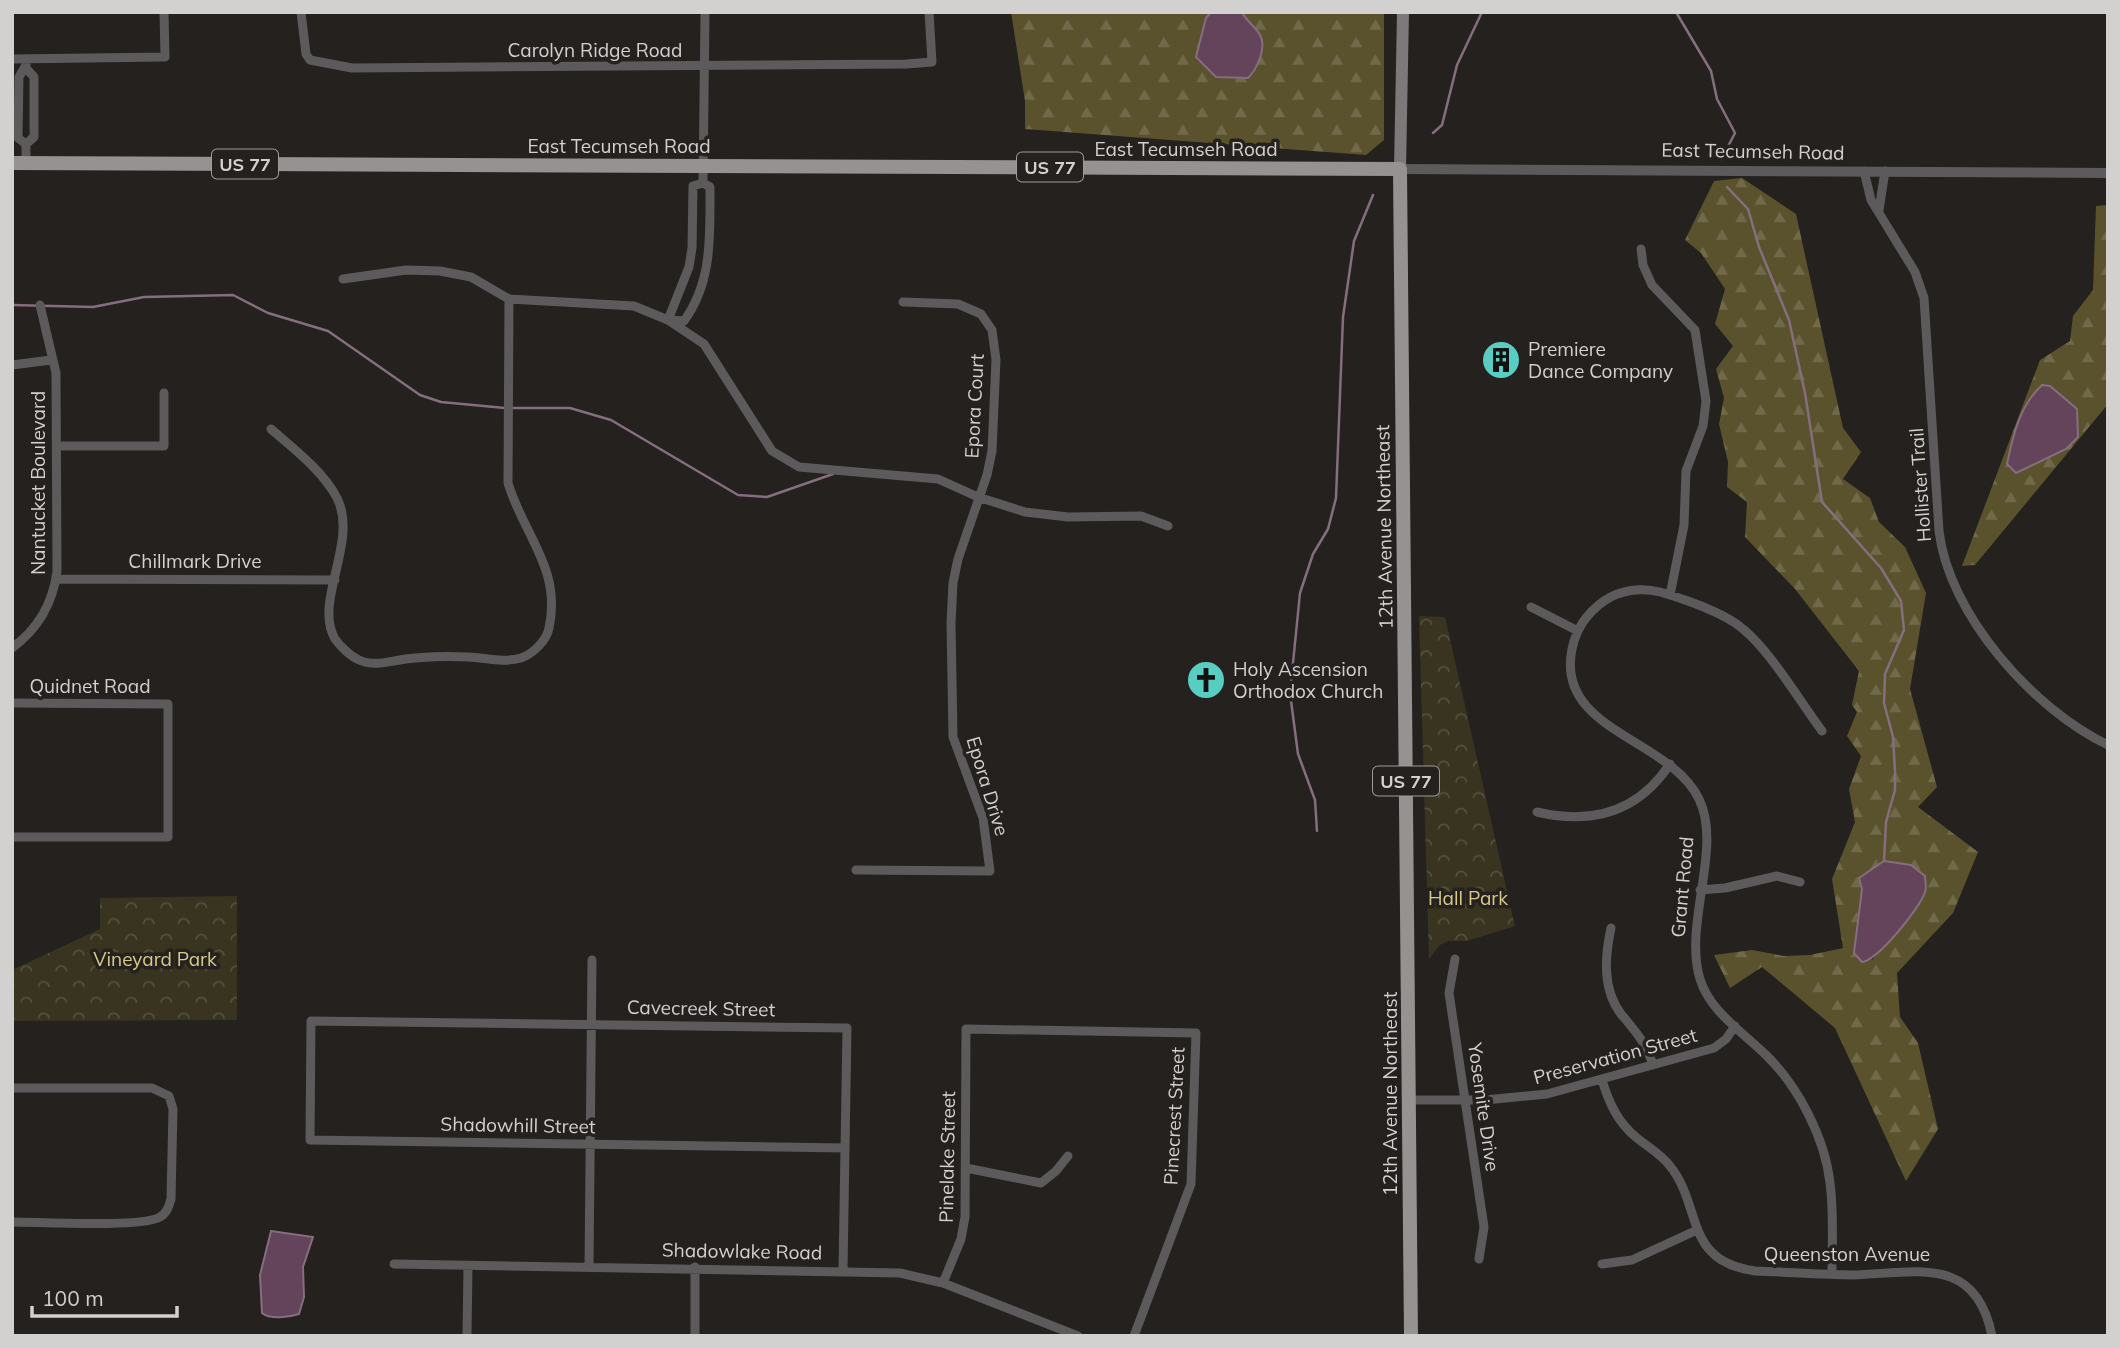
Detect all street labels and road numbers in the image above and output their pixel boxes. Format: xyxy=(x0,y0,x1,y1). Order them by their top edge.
street label: Carolyn Ridge Road xyxy=(508,38,682,62)
street label: East Tecumseh Road xyxy=(527,134,711,158)
street label: East Tecumseh Road xyxy=(1094,137,1278,161)
street label: East Tecumseh Road xyxy=(1661,137,1845,165)
road number: US 77 xyxy=(212,149,278,178)
road number: US 77 xyxy=(1017,152,1083,182)
street label: Epora Court xyxy=(959,353,989,459)
street label: Nantucket Boulevard xyxy=(26,391,50,575)
street label: 12th Avenue Northeast xyxy=(1370,424,1398,630)
street label: Hollister Trail xyxy=(1904,427,1936,543)
street label: Chillmark Drive xyxy=(128,549,262,573)
street label: Quidnet Road xyxy=(29,674,151,698)
street label: Epora Drive xyxy=(962,733,1014,839)
road number: US 77 xyxy=(1373,766,1439,796)
street label: Grant Road xyxy=(1666,835,1698,939)
street label: 12th Avenue Northeast xyxy=(1378,991,1402,1196)
street label: Cavecreek Street xyxy=(627,995,776,1021)
street label: Preservation Street xyxy=(1531,1023,1700,1089)
street label: Yosemite Drive xyxy=(1463,1040,1505,1173)
street label: Pinecrest Street xyxy=(1158,1046,1190,1186)
street label: Pinelake Street xyxy=(934,1091,960,1223)
street label: Shadowhill Street xyxy=(440,1112,596,1138)
street label: Shadowlake Road xyxy=(662,1238,822,1264)
street label: Queenston Avenue xyxy=(1764,1242,1930,1266)

